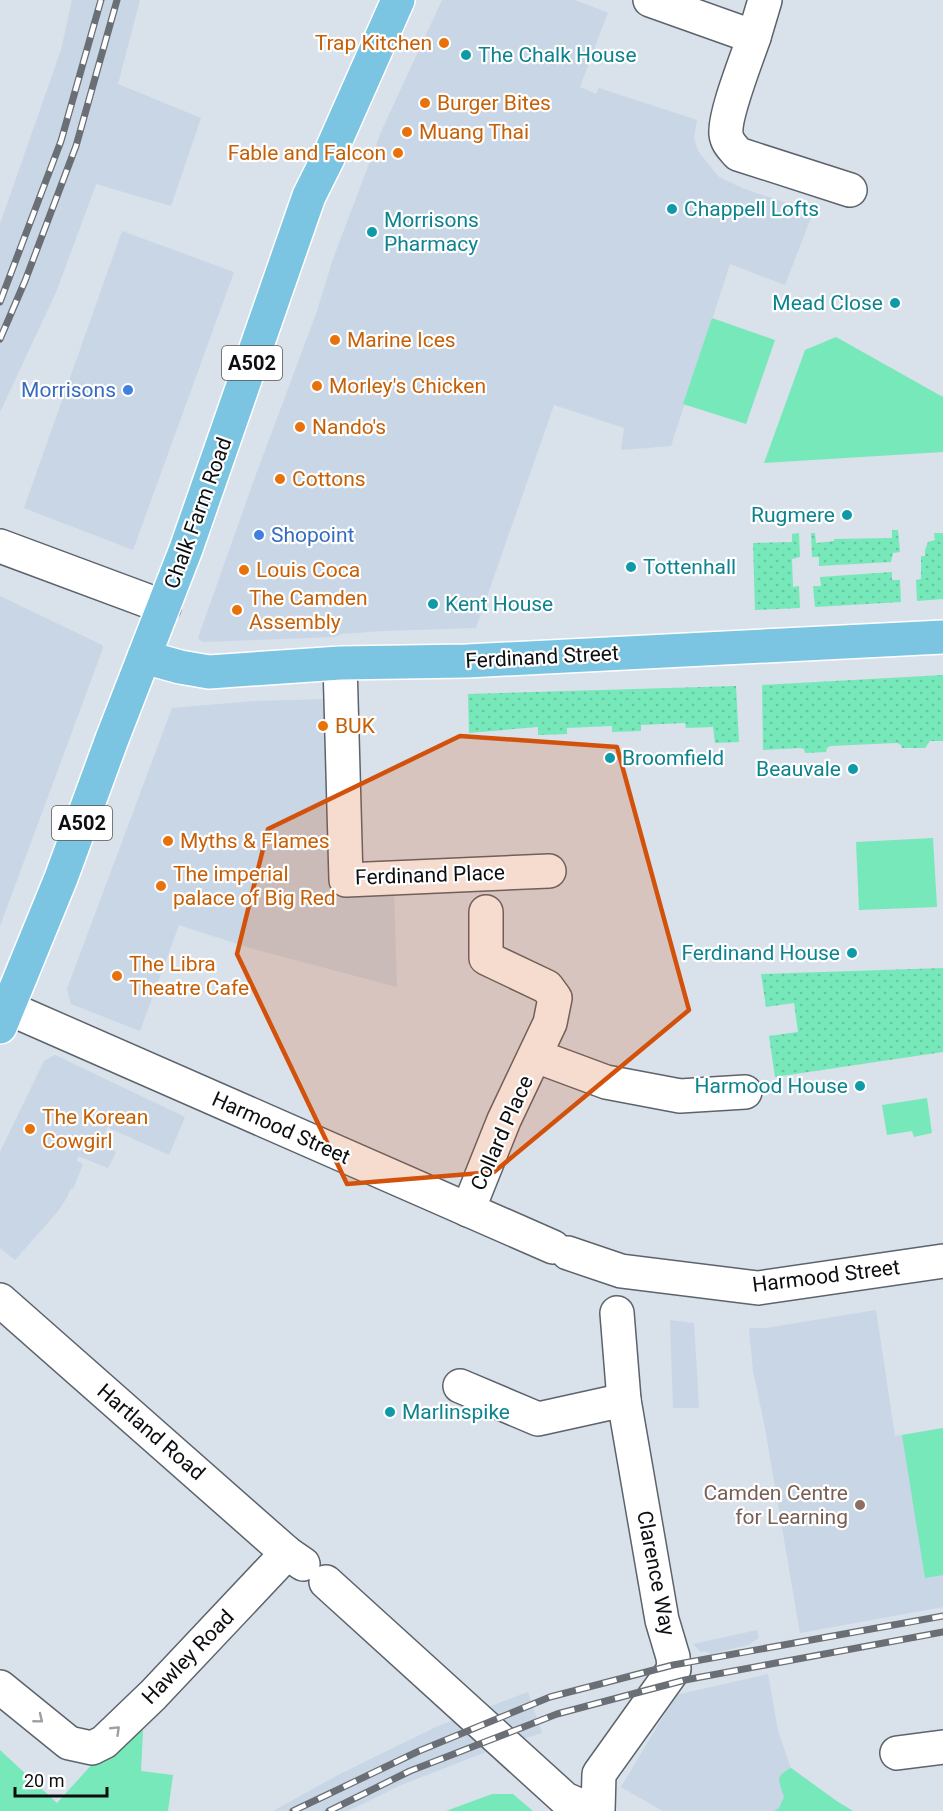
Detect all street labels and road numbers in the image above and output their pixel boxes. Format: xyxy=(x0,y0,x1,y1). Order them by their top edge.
road number: A502 xyxy=(222,346,282,380)
street label: Chalk Farm Road xyxy=(159,434,237,592)
street label: Ferdinand Street xyxy=(465,641,619,673)
road number: A502 xyxy=(52,806,112,840)
street label: Ferdinand Place xyxy=(355,860,505,890)
street label: Collard Place xyxy=(466,1072,538,1194)
street label: Harmood Street xyxy=(208,1087,354,1169)
street label: Harmood Street xyxy=(751,1255,901,1297)
street label: Hartland Road xyxy=(92,1379,210,1485)
street label: Clarence Way xyxy=(632,1509,680,1638)
street label: Hawley Road xyxy=(137,1605,239,1709)

